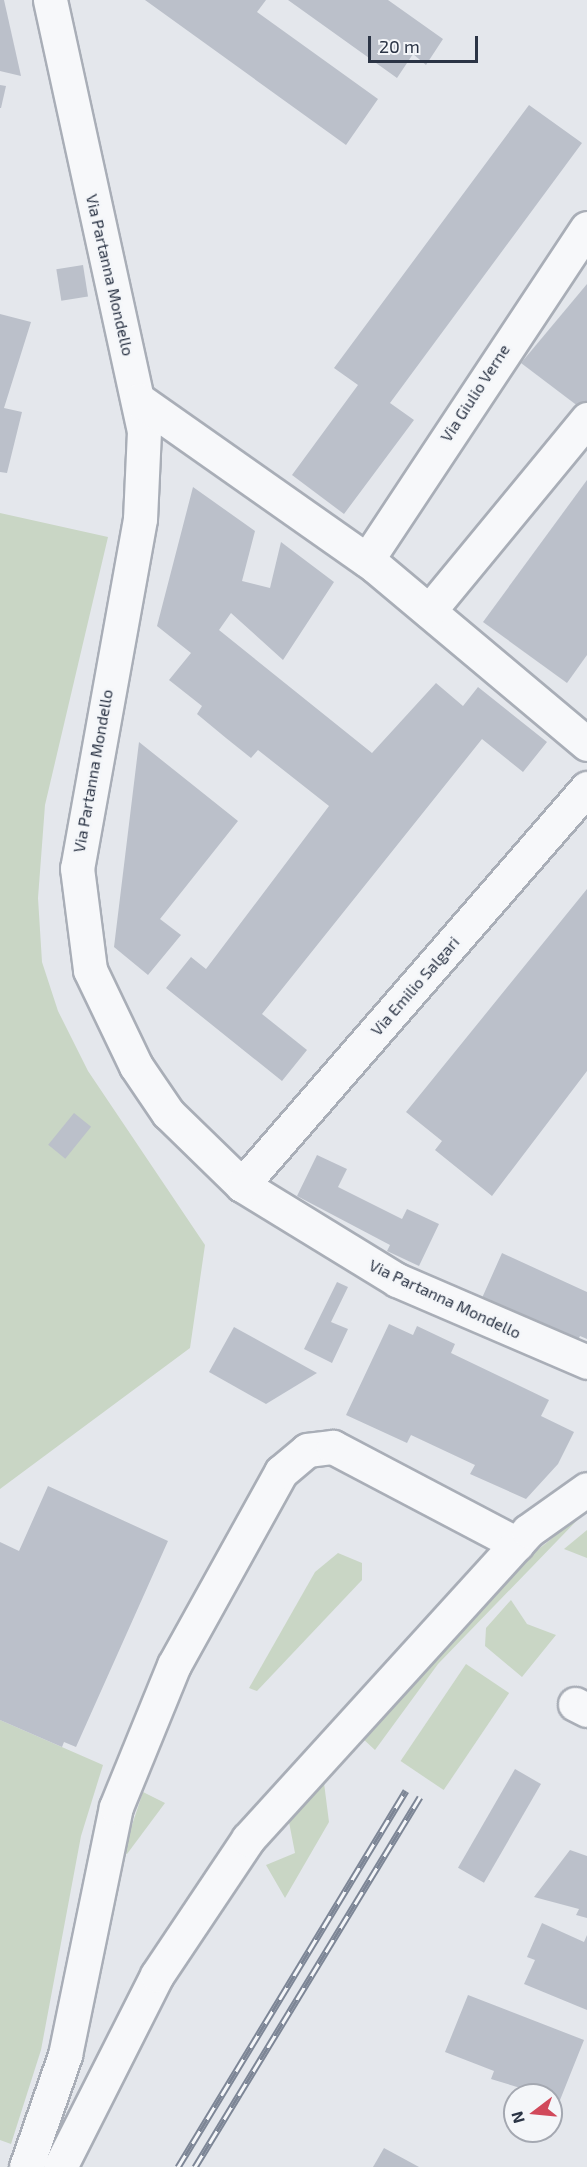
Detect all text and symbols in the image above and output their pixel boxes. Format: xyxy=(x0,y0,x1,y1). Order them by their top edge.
scale bar xyxy=(371,24,480,62)
text: 20 m xyxy=(379,35,420,57)
street label: Via Partanna Mondello xyxy=(82,192,138,358)
street label: Via Giulio Verne xyxy=(436,341,514,445)
street label: Via Partanna Mondello xyxy=(69,688,117,854)
street label: Via Emilio Salgari xyxy=(367,933,463,1039)
street label: Via Partanna Mondello xyxy=(366,1255,524,1343)
north arrow xyxy=(503,2083,563,2143)
text: N xyxy=(506,2109,528,2126)

